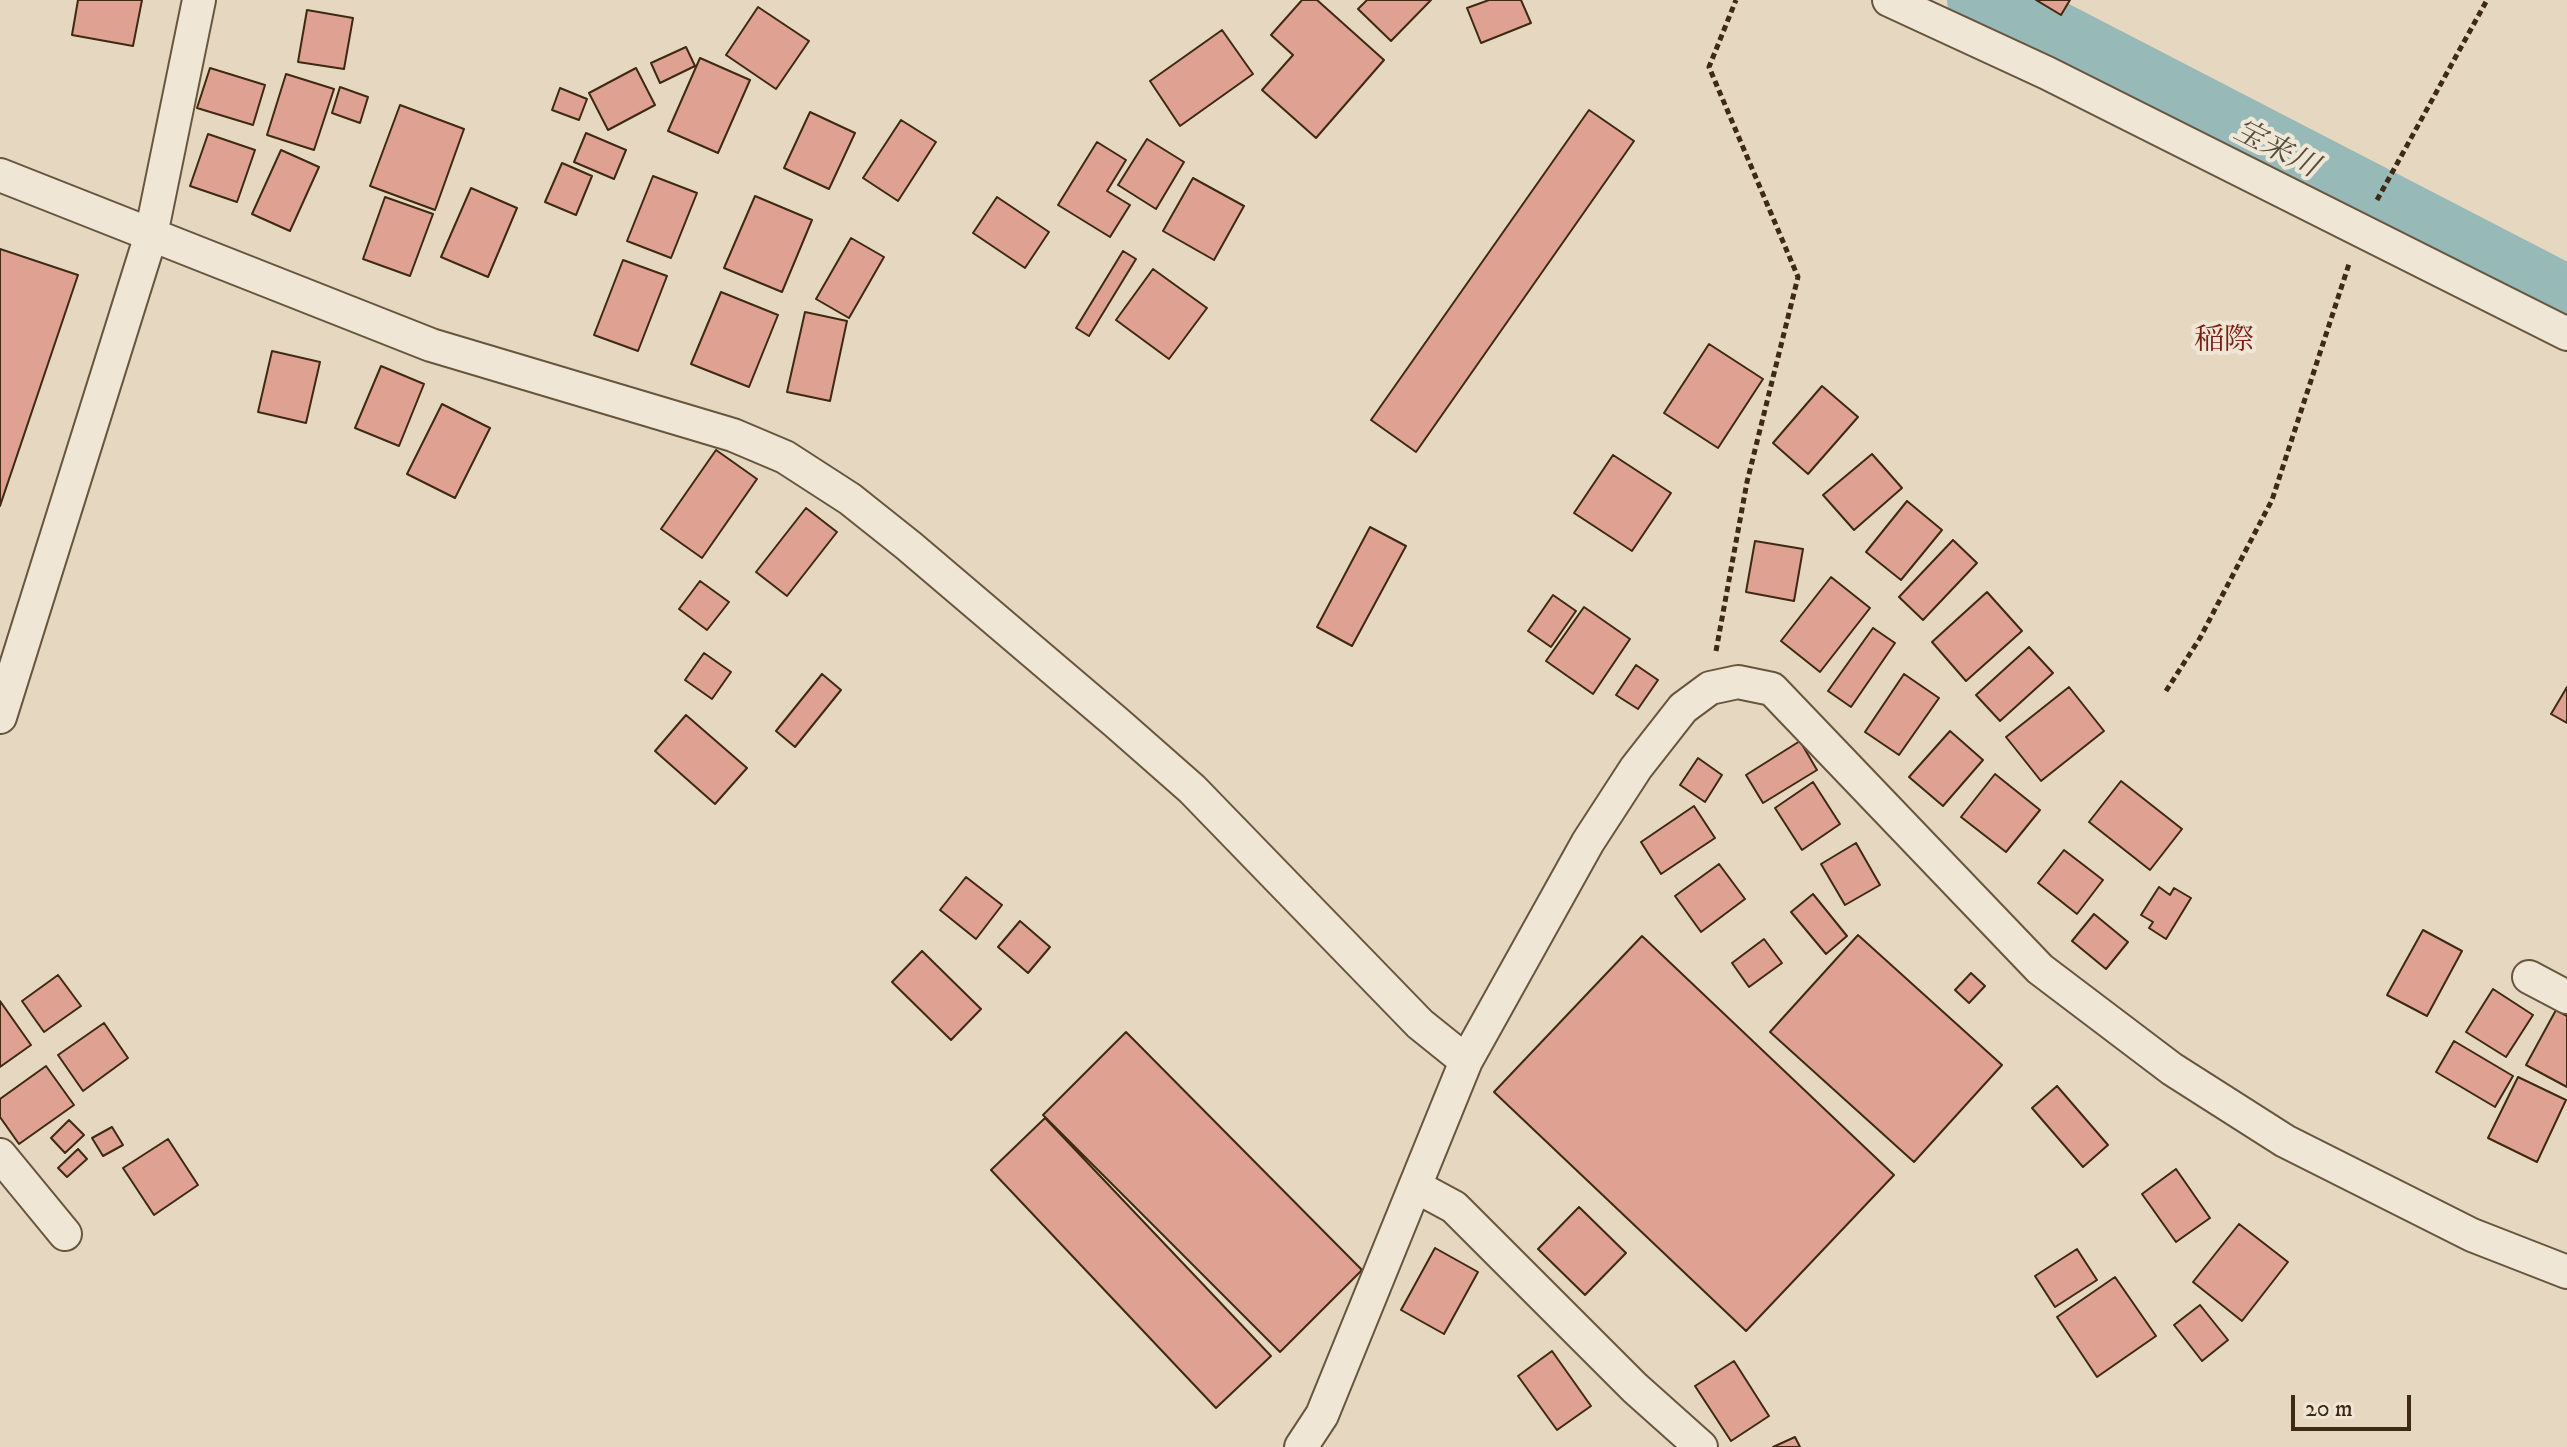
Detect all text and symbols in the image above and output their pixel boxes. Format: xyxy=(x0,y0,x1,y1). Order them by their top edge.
water label: 宝来川 xyxy=(2227,115,2323,187)
district label: 稲際 xyxy=(2194,325,2254,361)
scale bar xyxy=(2295,1379,2415,1429)
text: 20 m xyxy=(2305,1394,2353,1424)

